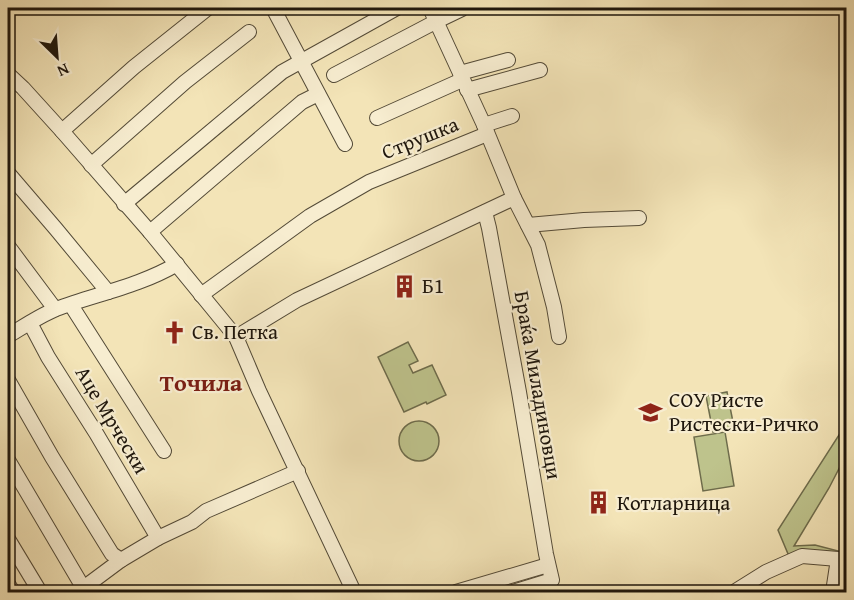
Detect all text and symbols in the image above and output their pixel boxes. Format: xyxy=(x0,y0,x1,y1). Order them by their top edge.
north arrow xyxy=(27,27,87,87)
text: N xyxy=(53,57,73,84)
street label: Струшка xyxy=(377,108,463,167)
place label: Б1 xyxy=(422,270,444,301)
building icon: Б1 xyxy=(391,273,417,299)
street label: Браќа Миладиновци xyxy=(507,288,570,482)
place label: Св. Петка xyxy=(192,316,278,347)
church icon: Св. Петка xyxy=(161,319,187,345)
street label: Аце Мрчески xyxy=(68,360,157,480)
district label: Точила xyxy=(160,365,243,400)
place label: СОУ Ристе Ристески-Ричко xyxy=(669,384,819,439)
school or university icon: СОУ Ристе Ристески-Ричко xyxy=(638,399,664,425)
place label: Котларница xyxy=(617,487,730,518)
building icon: Котларница xyxy=(586,490,612,516)

